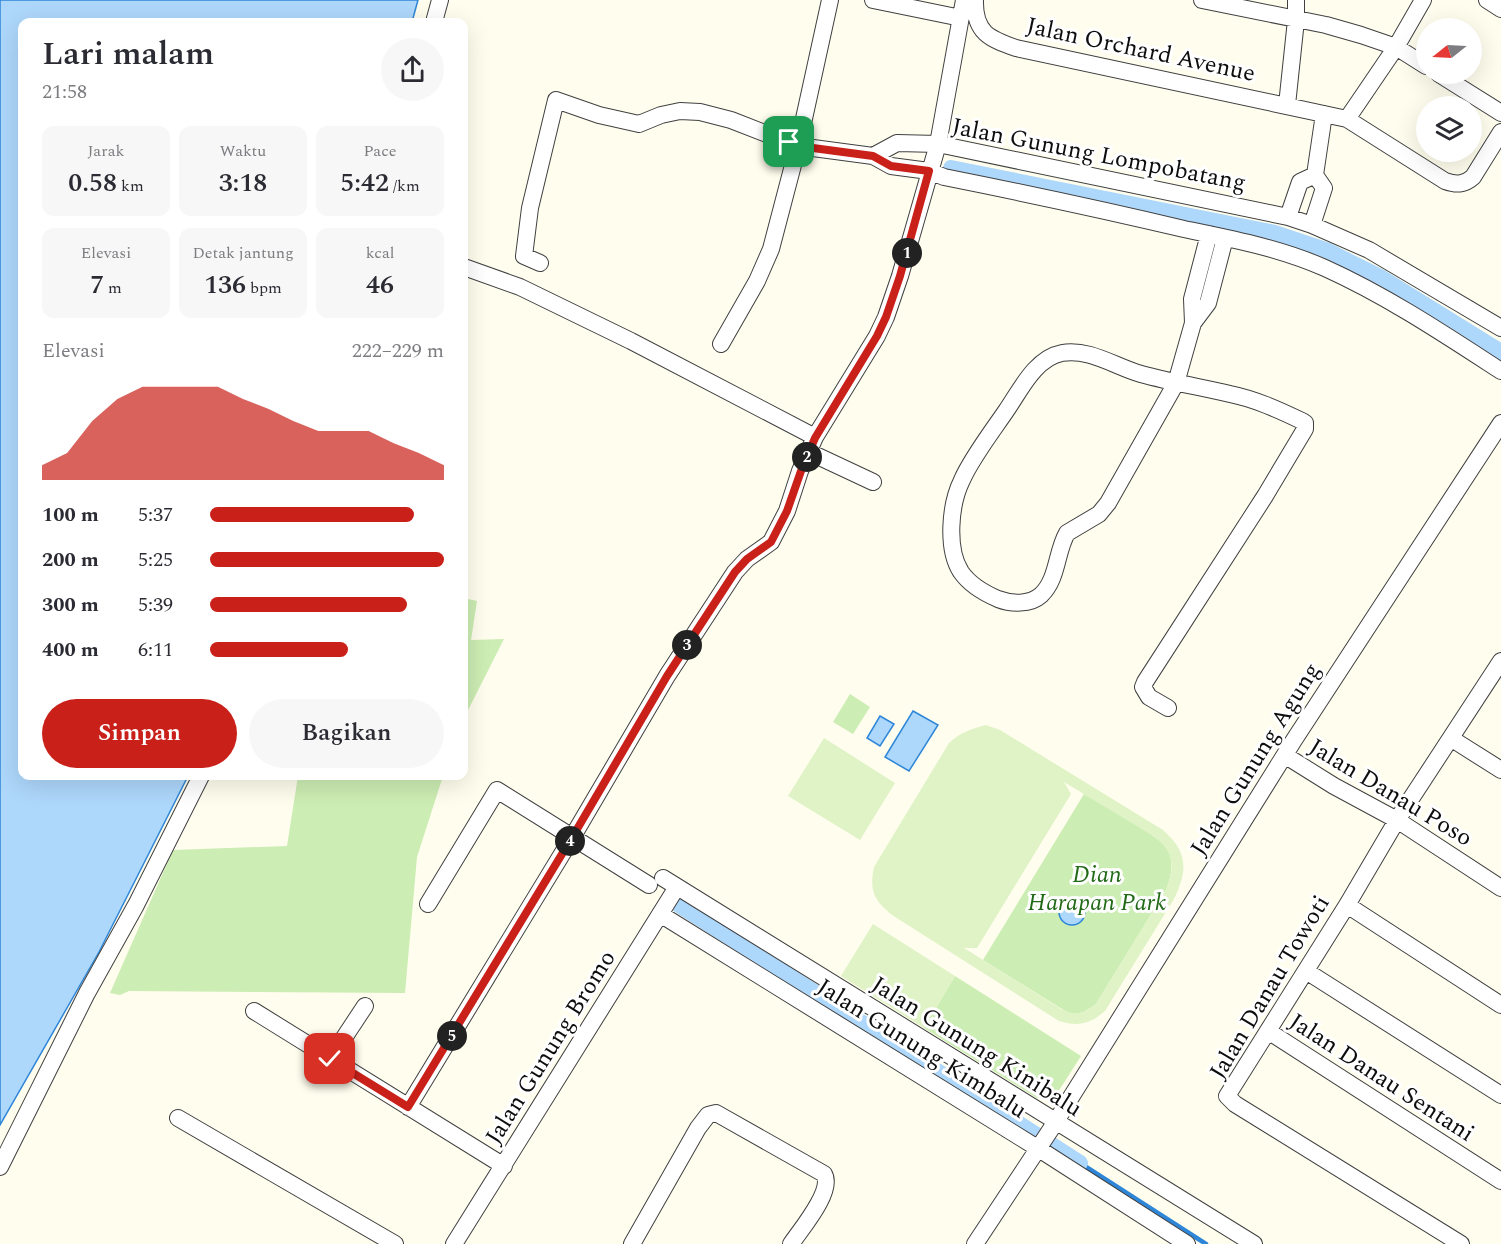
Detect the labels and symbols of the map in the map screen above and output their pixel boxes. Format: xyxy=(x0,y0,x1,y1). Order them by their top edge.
street label: Jalan Orchard Avenue xyxy=(1023,8,1259,92)
north arrow xyxy=(1416,18,1482,84)
street label: Jalan Gunung Lompobatang xyxy=(949,109,1249,201)
pin xyxy=(763,116,814,167)
pin: 1 xyxy=(892,238,922,268)
pin: 2 xyxy=(792,442,822,472)
pin: 3 xyxy=(672,630,702,660)
street label: Jalan Gunung Agung xyxy=(1182,656,1330,863)
street label: Jalan Danau Poso xyxy=(1302,730,1479,856)
pin: 4 xyxy=(555,826,585,856)
park label: Dian Harapan Park xyxy=(1028,857,1166,921)
street label: Jalan Danau Towoti xyxy=(1201,889,1339,1087)
street label: Jalan Gunung Bromo xyxy=(476,943,625,1152)
street label: Jalan Gunung Kinibalu xyxy=(864,967,1089,1126)
street label: Jalan Gunung Kimbalu xyxy=(809,969,1034,1128)
street label: Jalan Danau Sentani xyxy=(1282,1004,1481,1151)
pin: 5 xyxy=(437,1021,467,1051)
pin xyxy=(304,1033,355,1084)

